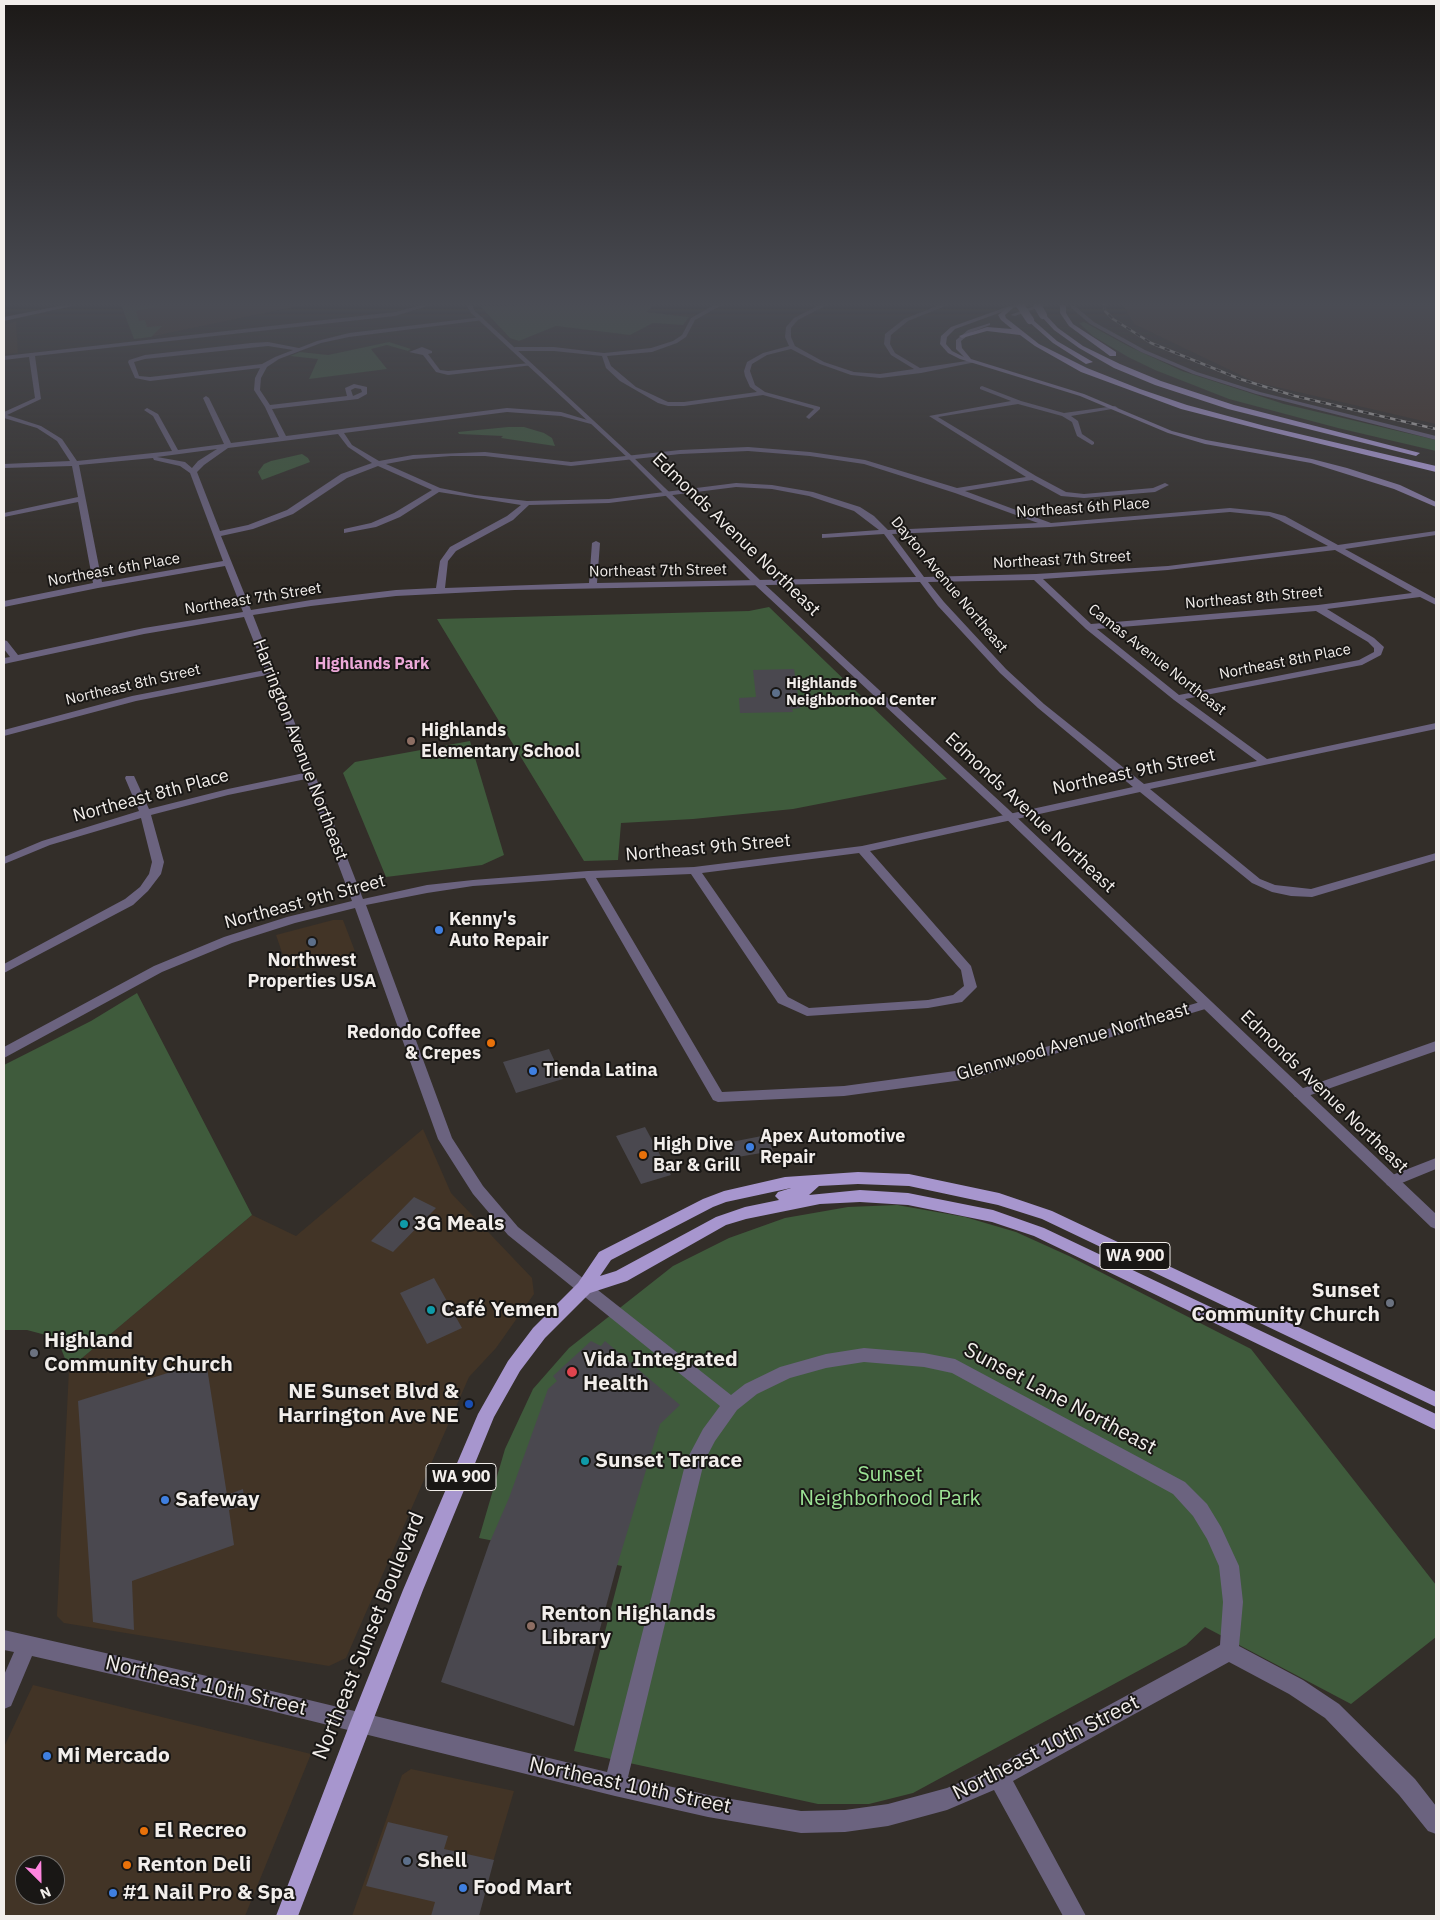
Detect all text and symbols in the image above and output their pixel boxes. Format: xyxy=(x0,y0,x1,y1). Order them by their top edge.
street label: Edmonds Avenue Northeast xyxy=(648,449,824,621)
street label: Northeast 6th Place xyxy=(1016,494,1150,522)
street label: Dayton Avenue Northeast xyxy=(887,513,1011,657)
street label: Northeast 7th Street xyxy=(993,547,1131,573)
street label: Northeast 6th Place xyxy=(47,550,181,590)
street label: Northeast 7th Street xyxy=(589,561,727,581)
street label: Northeast 7th Street xyxy=(183,579,323,619)
street label: Northeast 8th Street xyxy=(1184,583,1324,613)
street label: Camas Avenue Northeast xyxy=(1084,601,1230,719)
street label: Harrington Avenue Northeast xyxy=(248,636,352,864)
street label: Northeast 8th Place xyxy=(1218,640,1352,684)
district label: Highlands Park xyxy=(315,654,429,674)
street label: Northeast 8th Street xyxy=(64,661,202,709)
place label: Highlands Neighborhood Center xyxy=(786,675,936,710)
marker: Highlands Neighborhood Center xyxy=(770,687,782,699)
place label: Highlands Elementary School xyxy=(421,720,580,762)
street label: Edmonds Avenue Northeast xyxy=(940,728,1120,898)
marker: Highlands Elementary School xyxy=(405,735,417,747)
street label: Northeast 9th Street xyxy=(1051,744,1217,800)
street label: Northeast 8th Place xyxy=(71,765,231,827)
street label: Northeast 9th Street xyxy=(625,830,791,866)
street label: Northeast 9th Street xyxy=(222,870,388,934)
place label: Kenny's Auto Repair xyxy=(449,909,549,952)
marker: Kenny's Auto Repair xyxy=(433,924,445,936)
marker: Northwest Properties USA xyxy=(306,936,318,948)
place label: Northwest Properties USA xyxy=(248,950,376,992)
street label: Glennwood Avenue Northeast xyxy=(954,998,1192,1086)
street label: Edmonds Avenue Northeast xyxy=(1236,1006,1412,1178)
place label: Redondo Coffee & Crepes xyxy=(347,1022,481,1064)
marker: Redondo Coffee & Crepes xyxy=(485,1037,497,1049)
place label: Tienda Latina xyxy=(543,1060,658,1082)
marker: Tienda Latina xyxy=(527,1065,539,1077)
place label: Apex Automotive Repair xyxy=(760,1126,905,1168)
place label: High Dive Bar & Grill xyxy=(653,1134,740,1176)
marker: Apex Automotive Repair xyxy=(744,1141,756,1153)
marker: High Dive Bar & Grill xyxy=(637,1149,649,1161)
place label: 3G Meals xyxy=(414,1211,505,1237)
marker: 3G Meals xyxy=(398,1218,410,1230)
road number: WA 900 xyxy=(1100,1242,1170,1270)
place label: Sunset Community Church xyxy=(1191,1278,1380,1328)
place label: Café Yemen xyxy=(441,1297,558,1323)
marker: Sunset Community Church xyxy=(1384,1297,1396,1309)
marker: Café Yemen xyxy=(425,1304,437,1316)
place label: Highland Community Church xyxy=(44,1328,233,1378)
street label: Sunset Lane Northeast xyxy=(960,1338,1160,1460)
marker: Highland Community Church xyxy=(28,1347,40,1359)
place label: Vida Integrated Health xyxy=(583,1347,738,1397)
marker: Vida Integrated Health xyxy=(565,1365,579,1379)
place label: NE Sunset Blvd & Harrington Ave NE xyxy=(278,1379,459,1429)
marker: NE Sunset Blvd & Harrington Ave NE xyxy=(463,1398,475,1410)
place label: Sunset Terrace xyxy=(595,1448,742,1474)
marker: Sunset Terrace xyxy=(579,1455,591,1467)
park label: Sunset Neighborhood Park xyxy=(799,1462,981,1512)
road number: WA 900 xyxy=(426,1464,496,1490)
place label: Safeway xyxy=(175,1487,260,1513)
marker: Safeway xyxy=(159,1494,171,1506)
street label: Northeast Sunset Boulevard xyxy=(308,1509,430,1763)
place label: Renton Highlands Library xyxy=(541,1601,716,1651)
marker: Renton Highlands Library xyxy=(525,1620,537,1632)
street label: Northeast 10th Street xyxy=(103,1651,309,1721)
street label: Northeast 10th Street xyxy=(949,1690,1143,1806)
place label: Mi Mercado xyxy=(57,1743,170,1769)
marker: Mi Mercado xyxy=(41,1750,53,1762)
street label: Northeast 10th Street xyxy=(527,1752,733,1820)
place label: El Recreo xyxy=(154,1818,247,1844)
marker: El Recreo xyxy=(138,1825,150,1837)
place label: Shell xyxy=(417,1848,467,1874)
place label: Renton Deli xyxy=(137,1852,251,1878)
north arrow xyxy=(15,1855,65,1905)
marker: Shell xyxy=(401,1855,413,1867)
marker: Renton Deli xyxy=(121,1859,133,1871)
place label: Food Mart xyxy=(473,1875,572,1901)
place label: #1 Nail Pro & Spa xyxy=(123,1880,295,1906)
marker: Food Mart xyxy=(457,1882,469,1894)
text: N xyxy=(37,1883,54,1903)
marker: #1 Nail Pro & Spa xyxy=(107,1887,119,1899)

